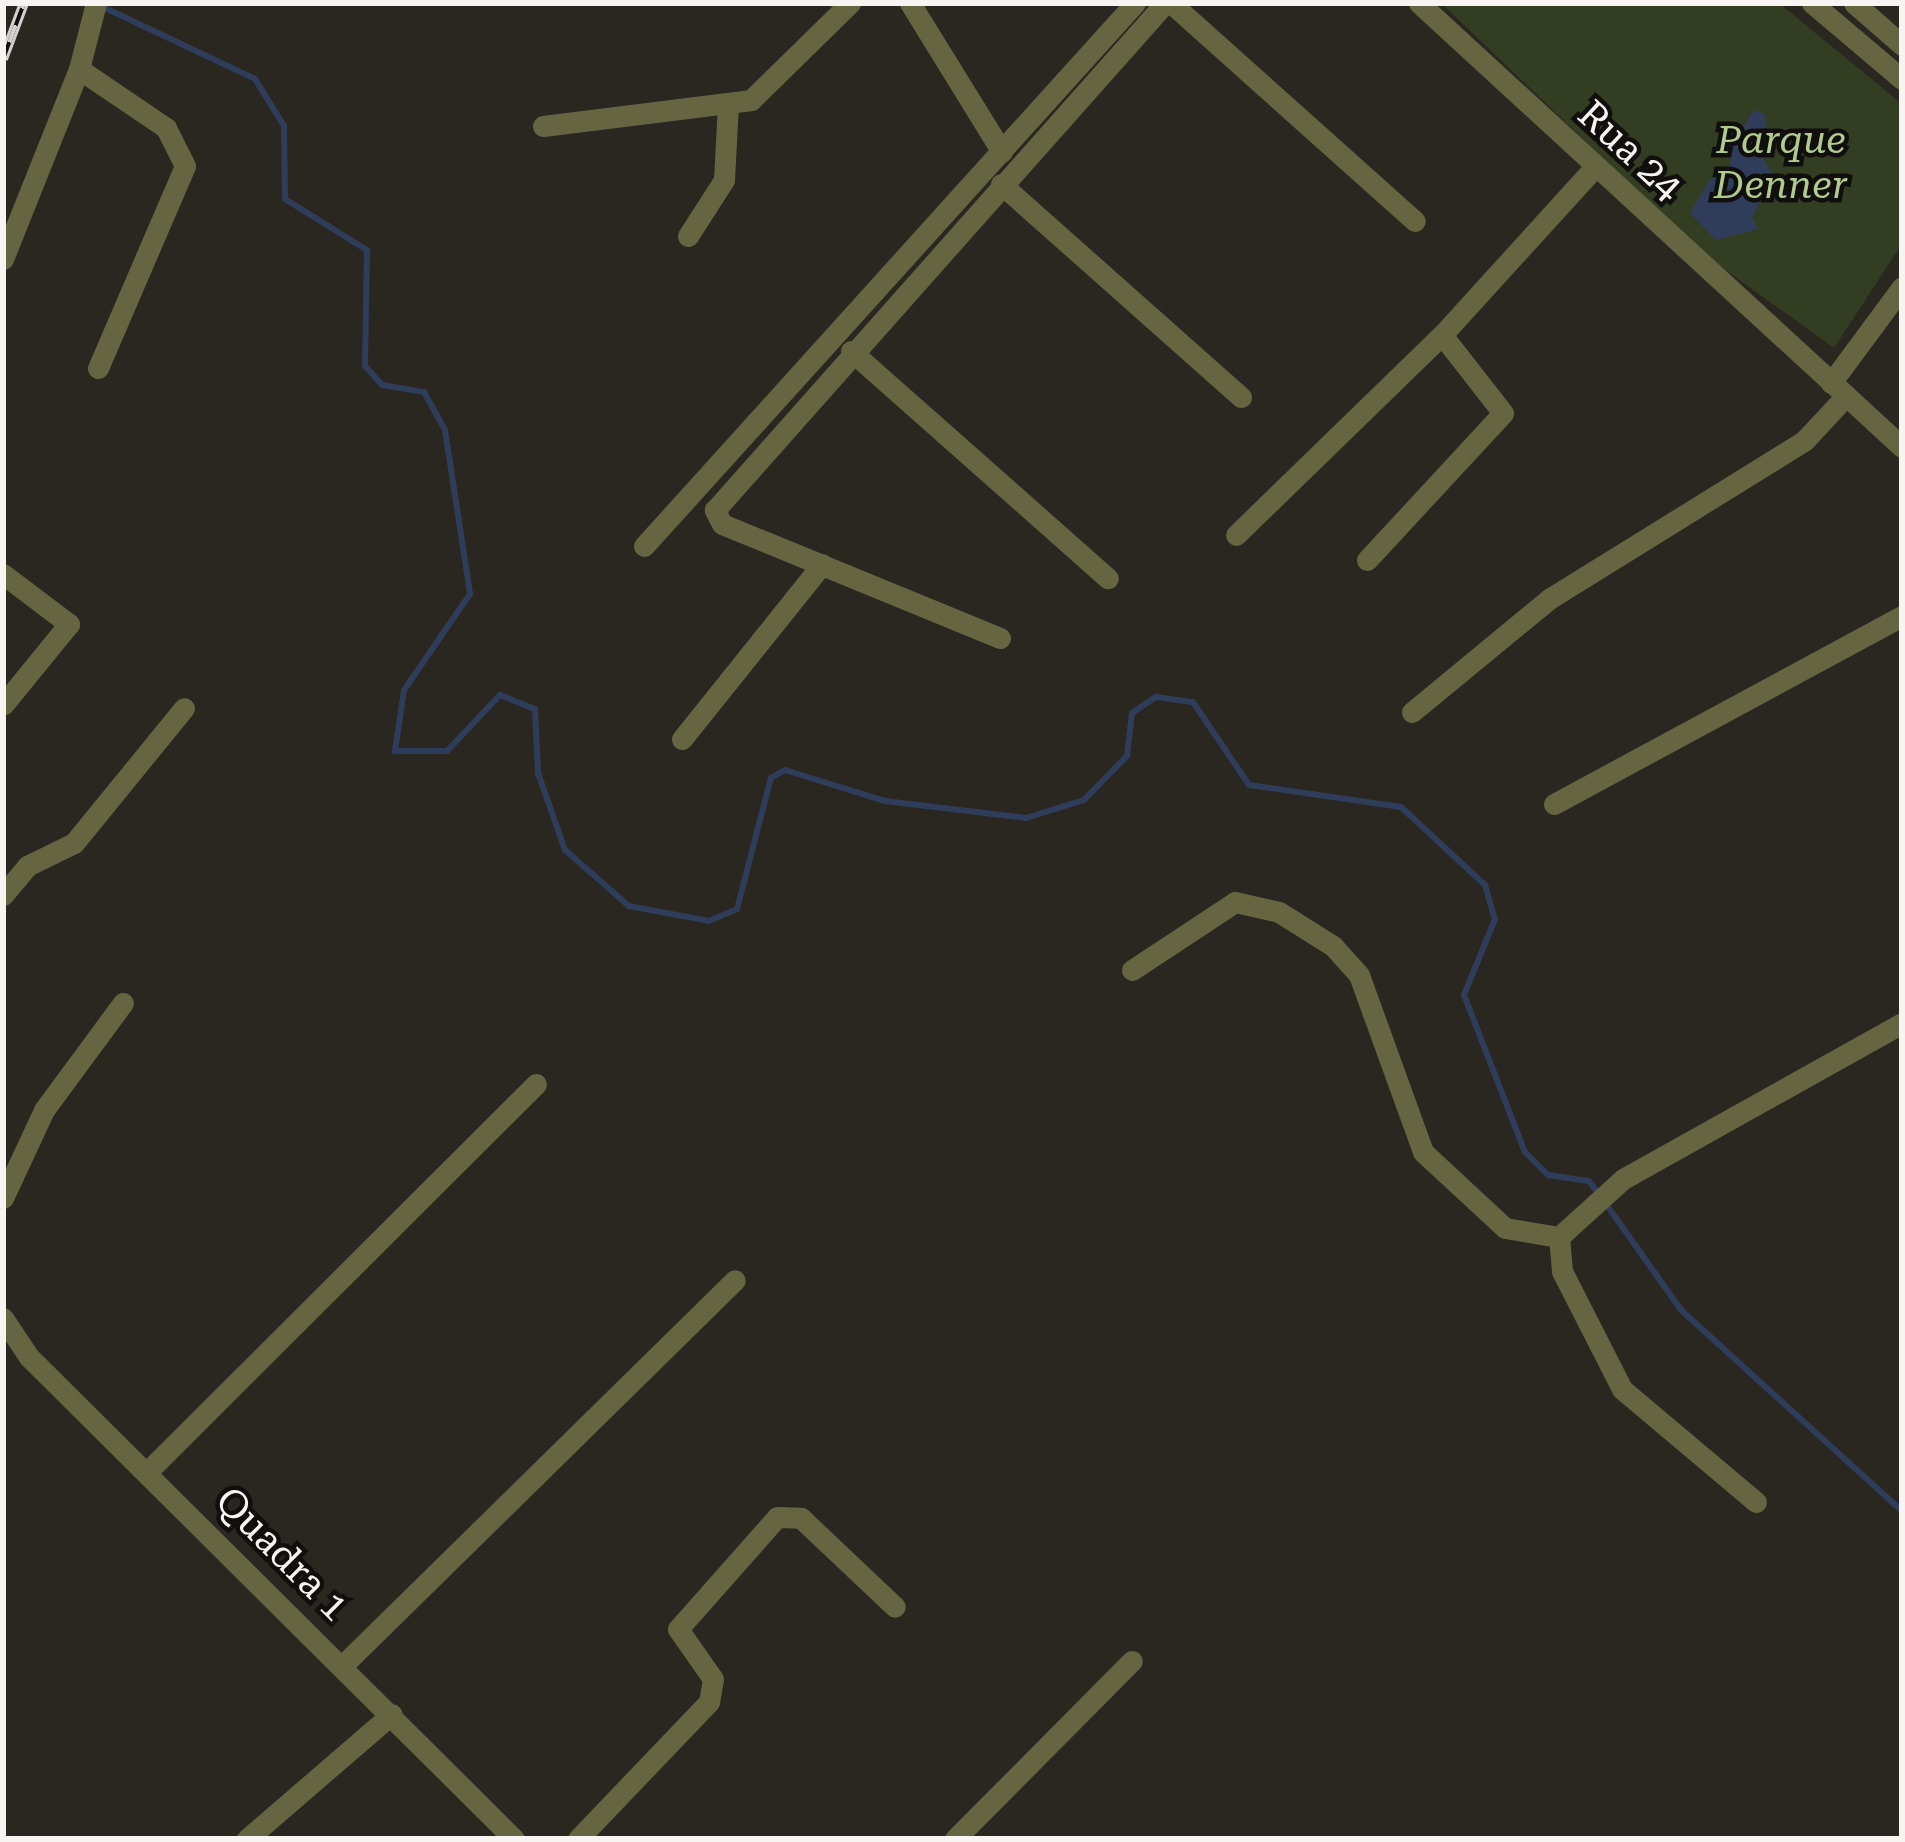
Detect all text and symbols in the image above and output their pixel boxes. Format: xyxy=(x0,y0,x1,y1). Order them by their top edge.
street label: Rua 24 xyxy=(1568,91,1692,211)
park label: Parque Denner xyxy=(1714,118,1848,209)
street label: Quadra 1 xyxy=(206,1478,358,1630)

